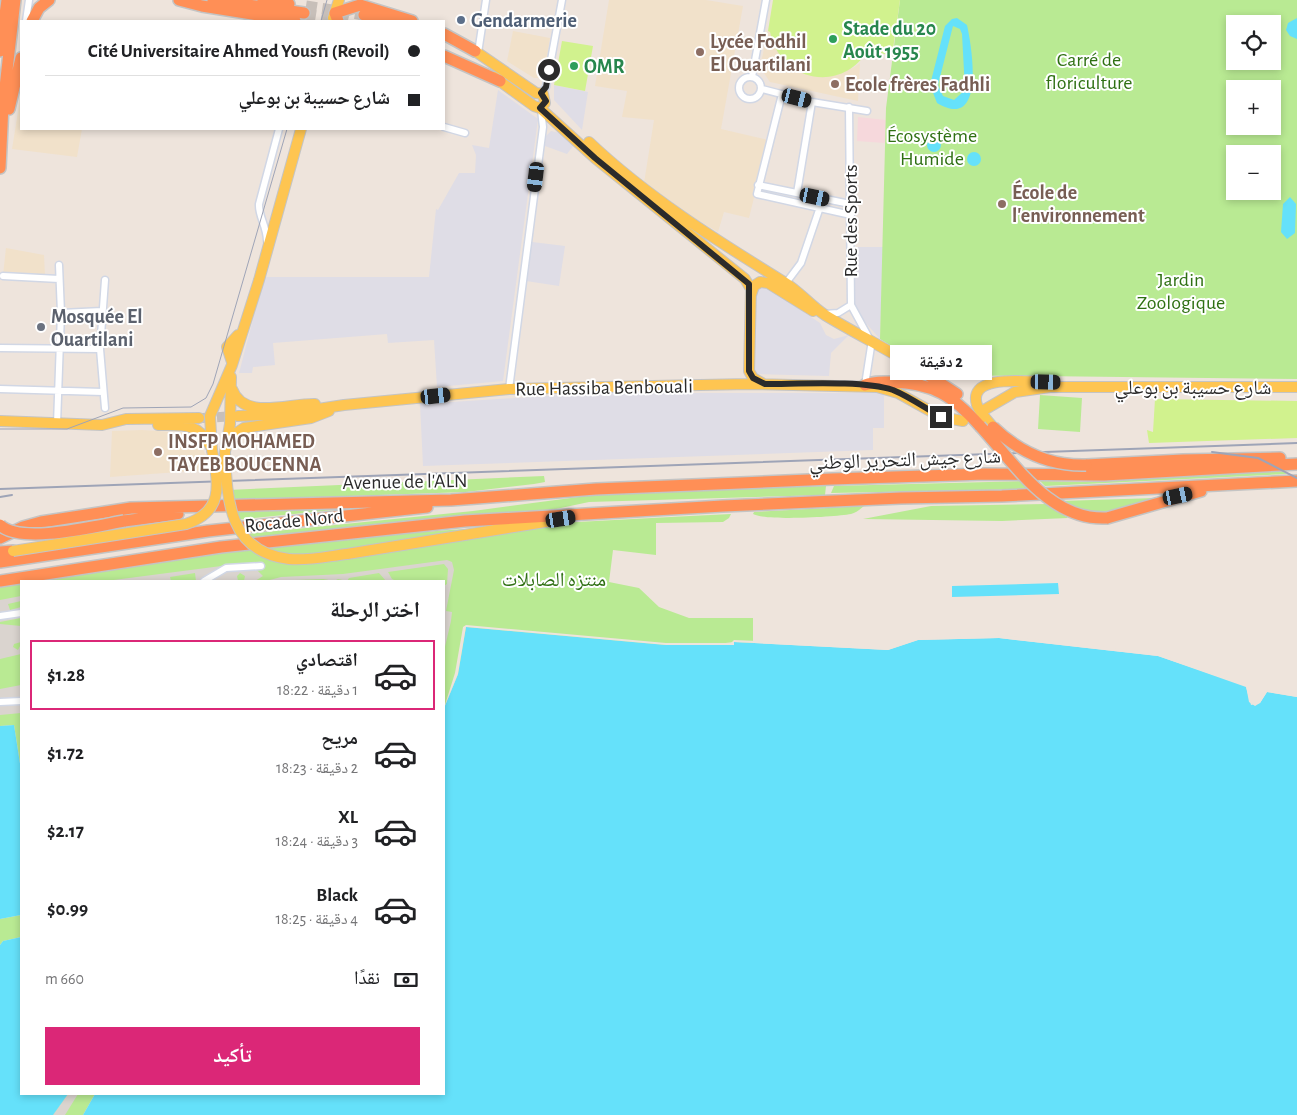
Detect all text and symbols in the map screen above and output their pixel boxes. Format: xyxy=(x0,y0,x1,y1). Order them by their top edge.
place label: Gendarmerie xyxy=(471,11,577,31)
marker: Gendarmerie xyxy=(455,14,467,26)
map controls xyxy=(1226,15,1281,200)
button: locate xyxy=(1226,15,1281,70)
place label: Stade du 20 Août 1955 xyxy=(843,19,936,62)
place label: Lycée Fodhil El Ouartilani xyxy=(710,32,811,75)
marker: Stade du 20 Août 1955 xyxy=(827,33,839,45)
text: Cité Universitaire Ahmed Yousfi (Revoil) xyxy=(88,42,390,61)
marker: Lycée Fodhil El Ouartilani xyxy=(694,46,706,58)
park label: Carré de floriculture xyxy=(1045,50,1133,93)
place label: OMR xyxy=(584,57,625,77)
route start xyxy=(538,59,560,81)
marker: OMR xyxy=(568,60,580,72)
place label: Ecole frères Fadhli xyxy=(845,75,990,95)
marker: Ecole frères Fadhli xyxy=(829,78,841,90)
button: + xyxy=(1226,80,1281,135)
car xyxy=(780,87,813,109)
text: شارع حسيبة بن بوعلي xyxy=(238,89,390,108)
park label: Écosystème Humide xyxy=(887,125,977,169)
button: − xyxy=(1226,145,1281,200)
car xyxy=(526,161,545,193)
street label: Rue des Sports xyxy=(841,164,861,278)
place label: École de l'environnement xyxy=(1012,179,1145,226)
car xyxy=(798,187,831,207)
marker: École de l'environnement xyxy=(996,198,1008,210)
park label: Jardin Zoologique xyxy=(1137,270,1225,313)
place label: Mosquée El Ouartilani xyxy=(51,307,143,350)
marker: Mosquée El Ouartilani xyxy=(35,321,47,333)
callout: 2 دقيقة xyxy=(890,344,992,380)
text: 2 دقيقة xyxy=(919,354,963,370)
car xyxy=(1030,374,1061,390)
street label: Rue Hassiba Benbouali xyxy=(515,376,693,400)
street label: شارع حسيبة بن بوعلي xyxy=(1115,378,1271,403)
car xyxy=(420,387,451,405)
route end xyxy=(930,406,952,428)
place label: INSFP MOHAMED TAYEB BOUCENNA xyxy=(168,432,321,475)
marker: INSFP MOHAMED TAYEB BOUCENNA xyxy=(152,446,164,458)
street label: شارع جيش التحرير الوطني xyxy=(809,447,1001,478)
street label: Avenue de l'ALN xyxy=(342,471,468,493)
car xyxy=(1161,486,1194,506)
street label: Rocade Nord xyxy=(244,506,345,536)
car xyxy=(545,509,576,529)
park label: منتزه الصابلات xyxy=(502,570,606,591)
text: اختر الرحلة xyxy=(330,599,420,621)
text: اقتصادي xyxy=(296,651,358,670)
icon: car xyxy=(373,653,418,698)
text: $1.28 xyxy=(47,666,85,685)
text: 1 دقيقة · 18:22 xyxy=(277,682,358,698)
text: مريح xyxy=(321,729,358,748)
icon: car xyxy=(373,731,418,776)
text: $1.72 xyxy=(47,744,84,763)
text: 2 دقيقة · 18:23 xyxy=(276,760,358,776)
text: XL xyxy=(338,808,358,827)
icon: car xyxy=(373,809,418,854)
text: $2.17 xyxy=(47,822,84,841)
text: 3 دقيقة · 18:24 xyxy=(276,833,358,849)
text: Black xyxy=(316,886,358,905)
icon: car xyxy=(373,887,418,932)
text: $0.99 xyxy=(47,900,88,919)
text: 4 دقيقة · 18:25 xyxy=(275,911,358,927)
icon: cash xyxy=(392,966,420,994)
text: نقدًا xyxy=(354,969,380,988)
text: 660 m xyxy=(45,971,84,987)
button: تأكيد xyxy=(45,1027,420,1085)

